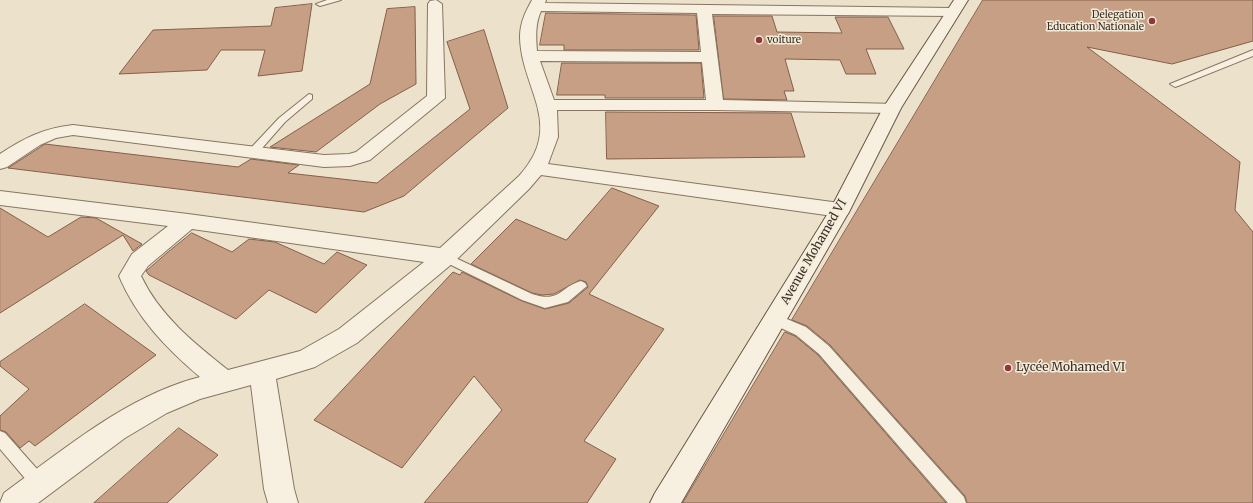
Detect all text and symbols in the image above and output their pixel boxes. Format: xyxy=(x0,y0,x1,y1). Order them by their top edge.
place label: Delegation Education Nationale xyxy=(1047,9,1144,32)
marker: Delegation Education Nationale xyxy=(1147,16,1157,26)
place label: voiture xyxy=(767,34,801,46)
marker: voiture xyxy=(754,35,764,45)
street label: Avenue Mohamed VI xyxy=(778,197,850,307)
place label: Lycée Mohamed VI xyxy=(1016,361,1125,375)
marker: Lycée Mohamed VI xyxy=(1003,363,1013,373)

